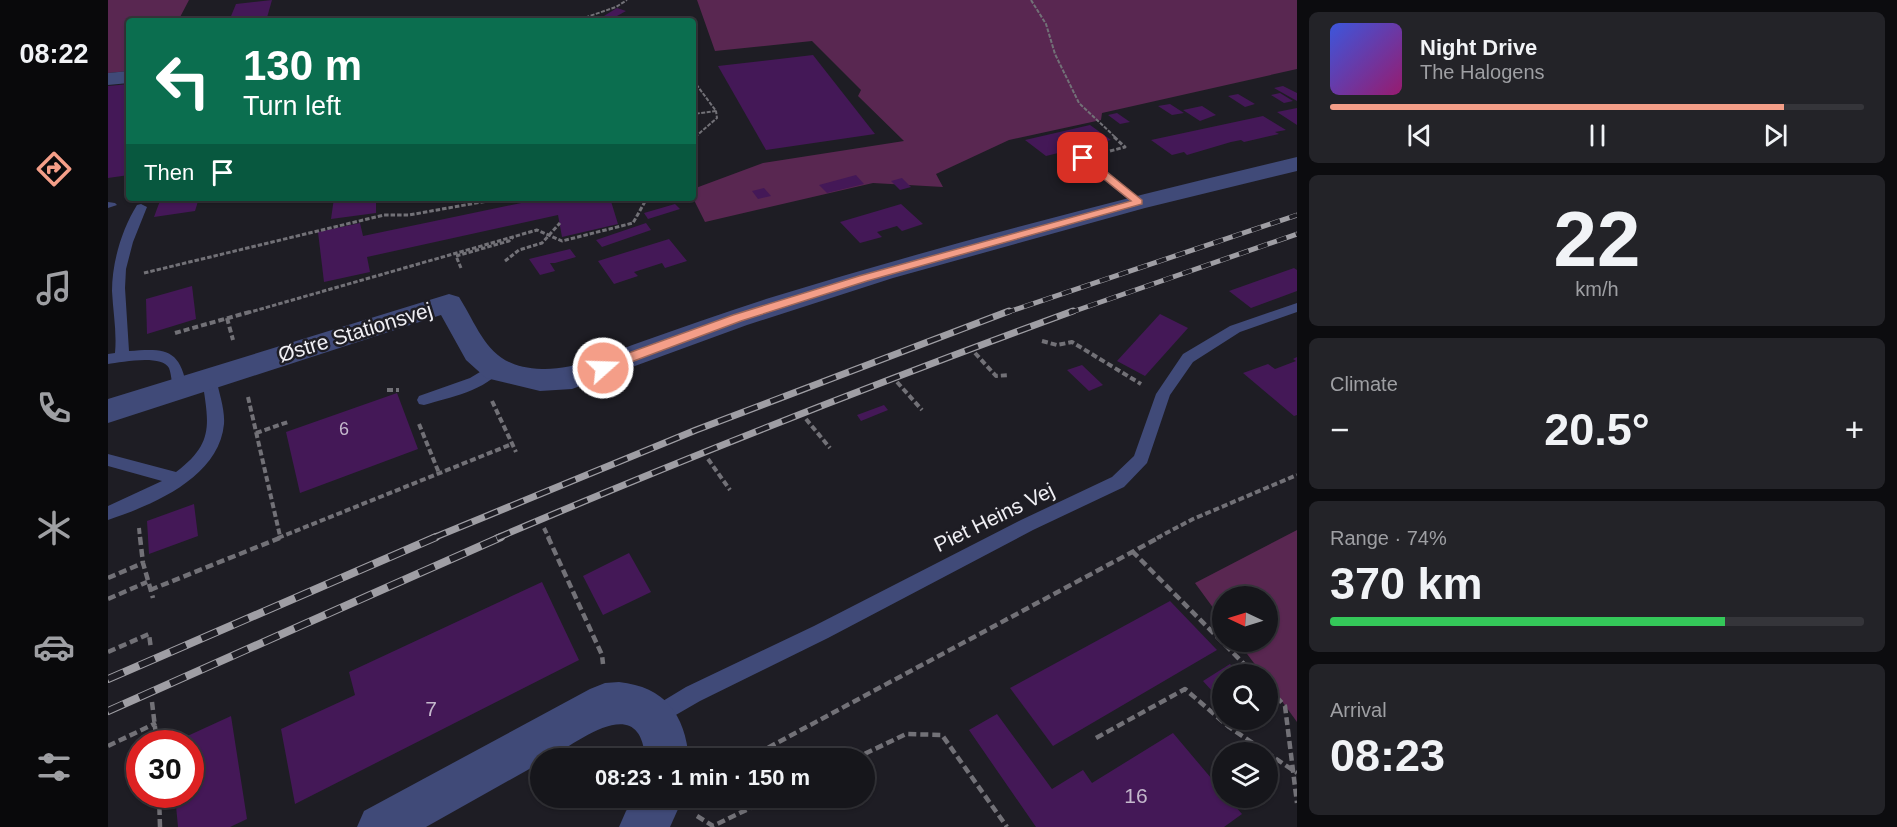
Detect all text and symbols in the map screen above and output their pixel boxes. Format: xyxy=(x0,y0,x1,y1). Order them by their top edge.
text: Night Drive xyxy=(1420,35,1537,60)
text: 08:22 xyxy=(19,39,89,69)
icon: left xyxy=(144,42,222,120)
text: 130 m xyxy=(243,42,362,89)
text: The Halogens xyxy=(1420,61,1545,83)
text: Turn left xyxy=(243,91,341,121)
icon: previous xyxy=(1403,119,1436,152)
icon: pause xyxy=(1581,119,1614,152)
icon: next xyxy=(1759,119,1792,152)
pin xyxy=(1057,132,1108,183)
icon: arrive xyxy=(1066,141,1099,174)
icon: directions xyxy=(33,148,75,190)
icon: arrive xyxy=(206,156,239,189)
text: Then xyxy=(144,160,194,185)
text: 22 xyxy=(1554,195,1640,283)
icon: music xyxy=(33,267,75,309)
text: km/h xyxy=(1575,278,1619,300)
street label: Østre Stationsvej xyxy=(275,298,435,366)
position arrow xyxy=(571,336,635,400)
text: Climate xyxy=(1330,373,1398,395)
icon: phone xyxy=(33,387,75,429)
text: 20.5° xyxy=(1544,404,1650,455)
text: − xyxy=(1330,411,1349,448)
text: + xyxy=(1845,411,1864,448)
house number: 6 xyxy=(339,419,349,439)
street label: Piet Heins Vej xyxy=(930,478,1058,556)
icon: climate xyxy=(33,507,75,549)
text: Range · 74% xyxy=(1330,527,1447,549)
text: 370 km xyxy=(1330,558,1483,609)
north arrow xyxy=(1212,586,1278,652)
map controls xyxy=(1212,586,1278,808)
icon: car xyxy=(33,626,75,668)
button: search xyxy=(1212,664,1278,730)
house number: 7 xyxy=(425,697,437,720)
text: Arrival xyxy=(1330,699,1387,721)
speed limit sign: 30 xyxy=(126,730,204,808)
text: 08:23 xyxy=(1330,730,1445,781)
button: layers xyxy=(1212,742,1278,808)
icon: filters xyxy=(33,746,75,788)
text: 08:23 · 1 min · 150 m xyxy=(595,765,810,790)
house number: 16 xyxy=(1124,784,1148,807)

